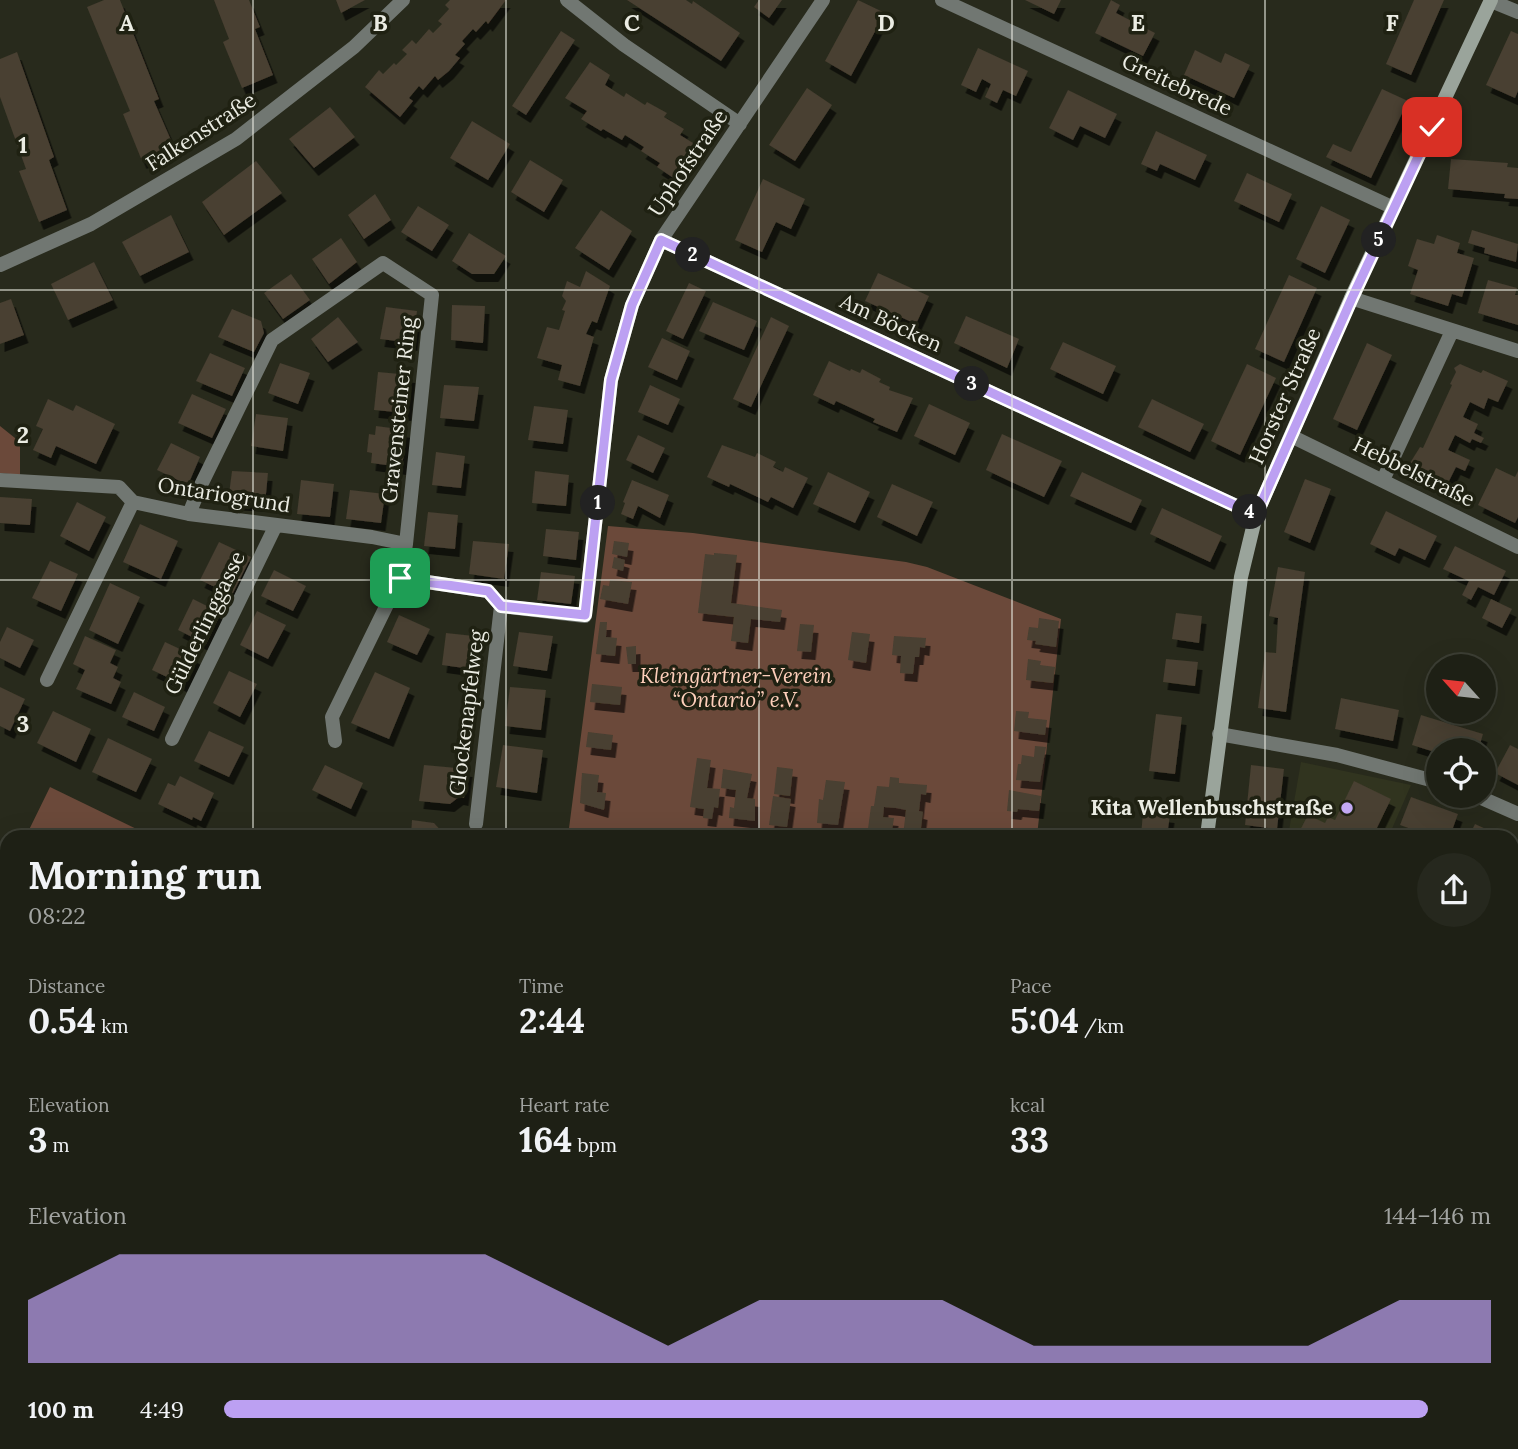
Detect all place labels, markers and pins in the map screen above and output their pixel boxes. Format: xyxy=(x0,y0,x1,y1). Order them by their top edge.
pin xyxy=(1402,97,1462,157)
pin: 5 xyxy=(1362,222,1396,258)
pin: 2 xyxy=(676,238,710,272)
pin: 3 xyxy=(954,366,990,402)
pin: 1 xyxy=(580,486,616,520)
pin: 4 xyxy=(1232,494,1268,530)
pin xyxy=(370,548,430,608)
place label: Kita Wellenbuschstraße xyxy=(1091,794,1333,821)
marker: Kita Wellenbuschstraße xyxy=(1339,800,1355,816)

